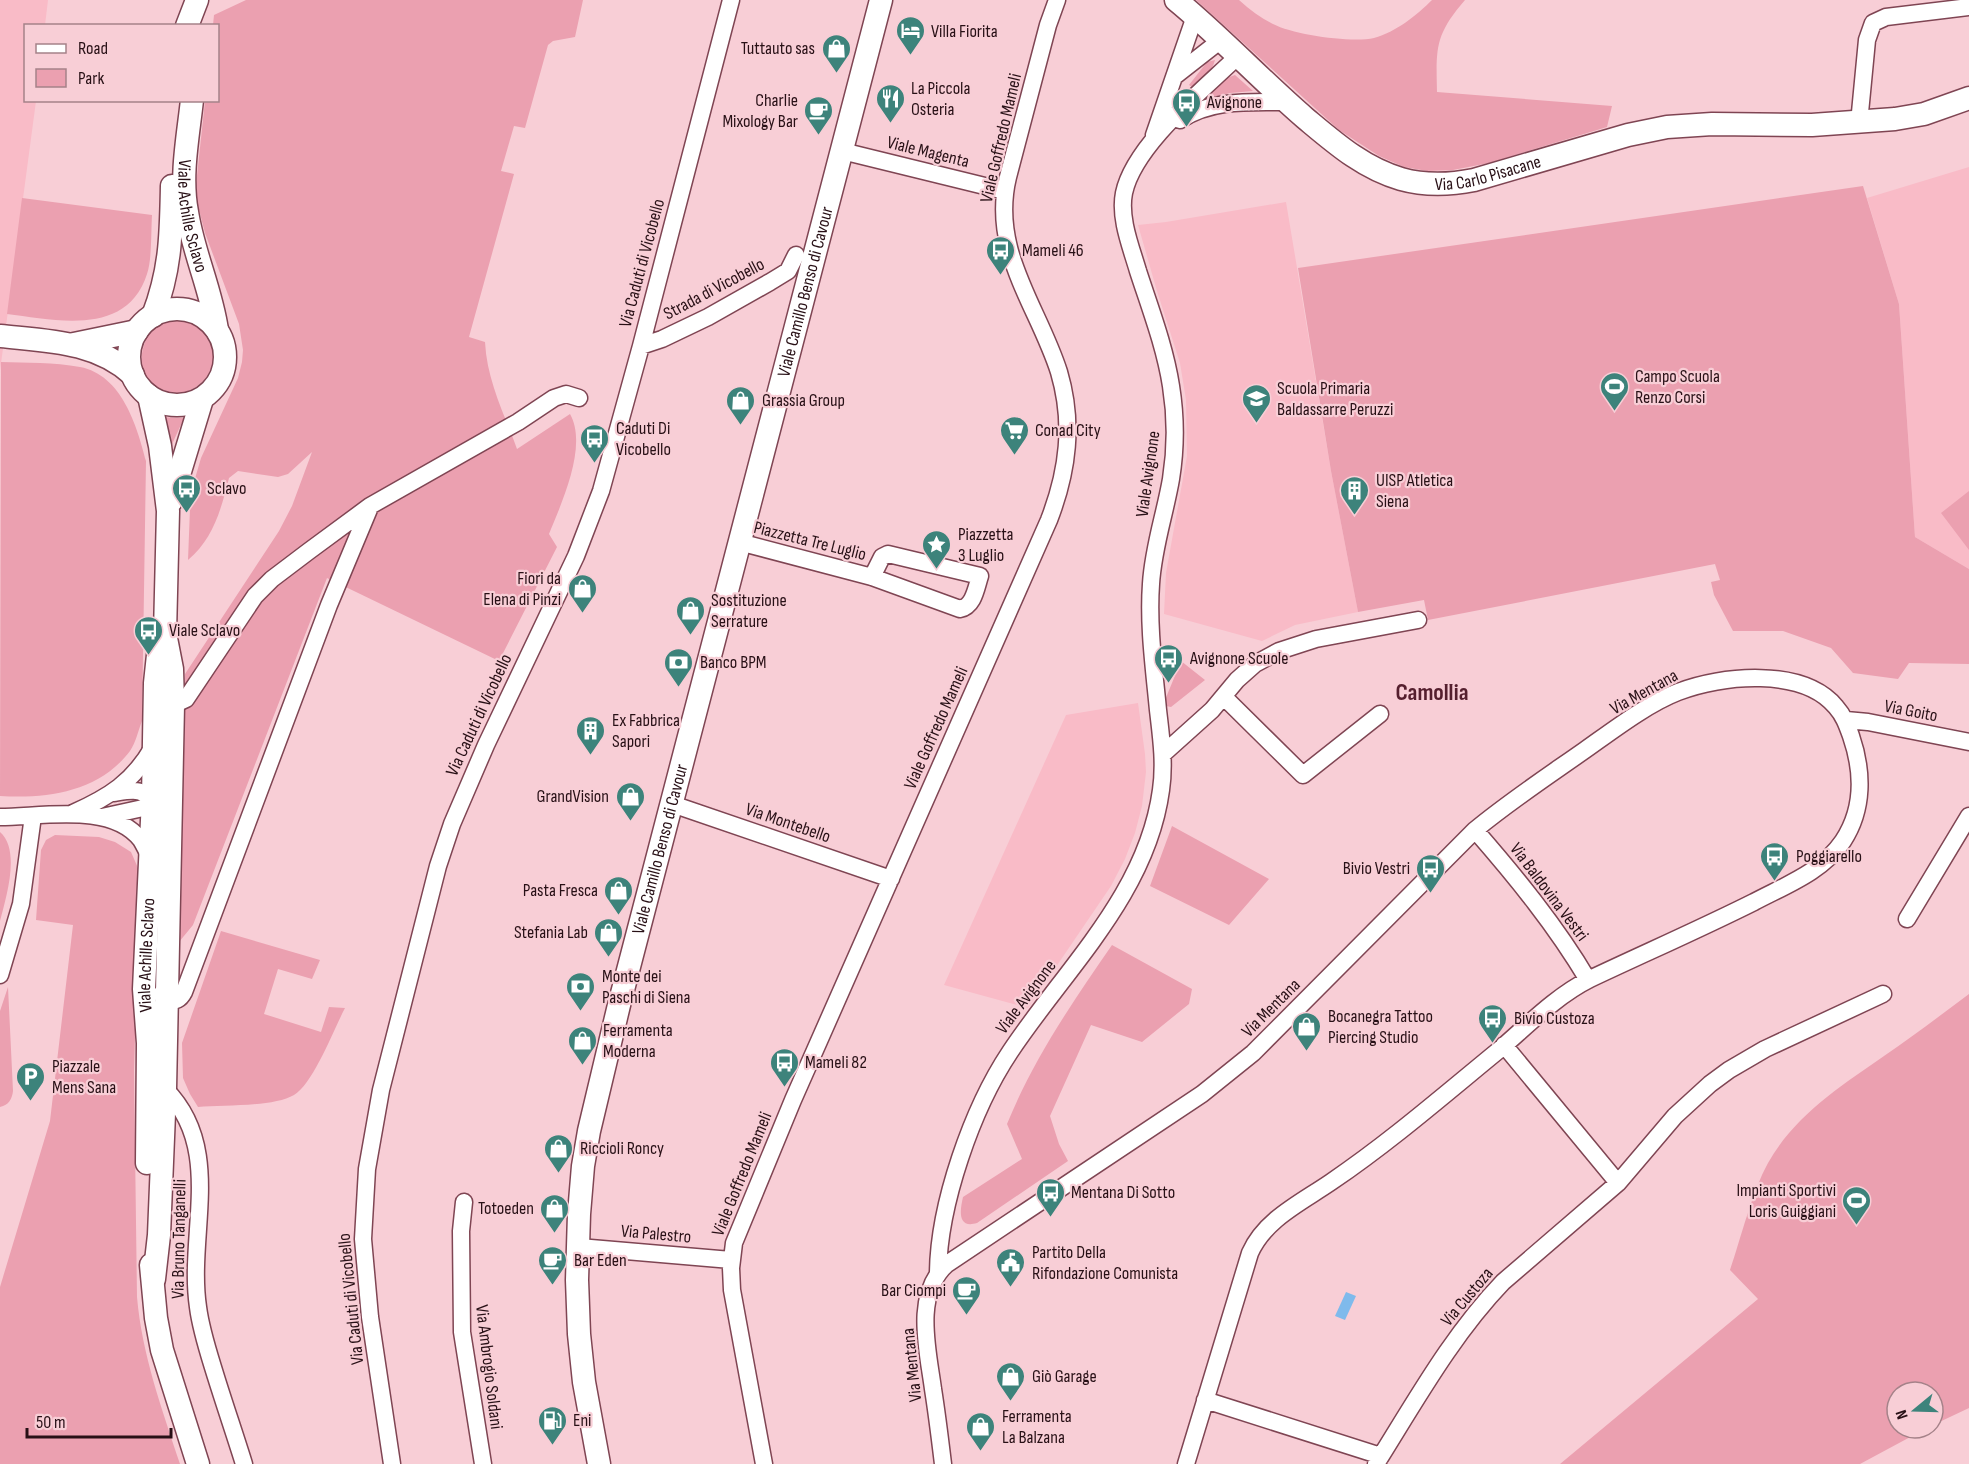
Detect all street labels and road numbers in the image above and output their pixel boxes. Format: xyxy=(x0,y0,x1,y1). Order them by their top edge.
street label: Viale Goffredo Mameli xyxy=(976,71,1026,205)
street label: Viale Magenta xyxy=(885,132,971,172)
street label: Via Carlo Pisacane xyxy=(1435,151,1543,195)
street label: Viale Achille Sclavo xyxy=(174,159,212,275)
street label: Via Caduti di Vicobello xyxy=(615,197,669,329)
street label: Viale Camillo Benso di Cavour xyxy=(773,204,837,379)
street label: Strada di Vicobello xyxy=(660,254,768,324)
street label: Viale Avignone xyxy=(1132,430,1164,518)
street label: Piazzetta Tre Luglio xyxy=(752,517,868,565)
street label: Via Caduti di Vicobello xyxy=(442,651,516,779)
street label: Viale Goffredo Mameli xyxy=(900,663,972,793)
street label: Via Mentana xyxy=(1607,665,1681,719)
street label: Via Goito xyxy=(1883,696,1939,726)
street label: Viale Camillo Benso di Cavour xyxy=(627,762,692,936)
street label: Via Montebello xyxy=(743,799,833,847)
street label: Via Baldovina Vestri xyxy=(1505,839,1593,945)
street label: Viale Achille Sclavo xyxy=(133,898,159,1013)
street label: Viale Avignone xyxy=(991,956,1061,1038)
street label: Via Mentana xyxy=(1237,974,1305,1042)
street label: Viale Goffredo Mameli xyxy=(708,1109,776,1239)
street label: Via Bruno Tanganelli xyxy=(167,1179,191,1299)
street label: Via Palestro xyxy=(620,1220,692,1248)
street label: Via Caduti di Vicobello xyxy=(334,1232,368,1366)
street label: Via Custoza xyxy=(1436,1263,1498,1331)
street label: Via Ambrogio Soldani xyxy=(471,1303,507,1431)
street label: Via Mentana xyxy=(898,1327,926,1403)

